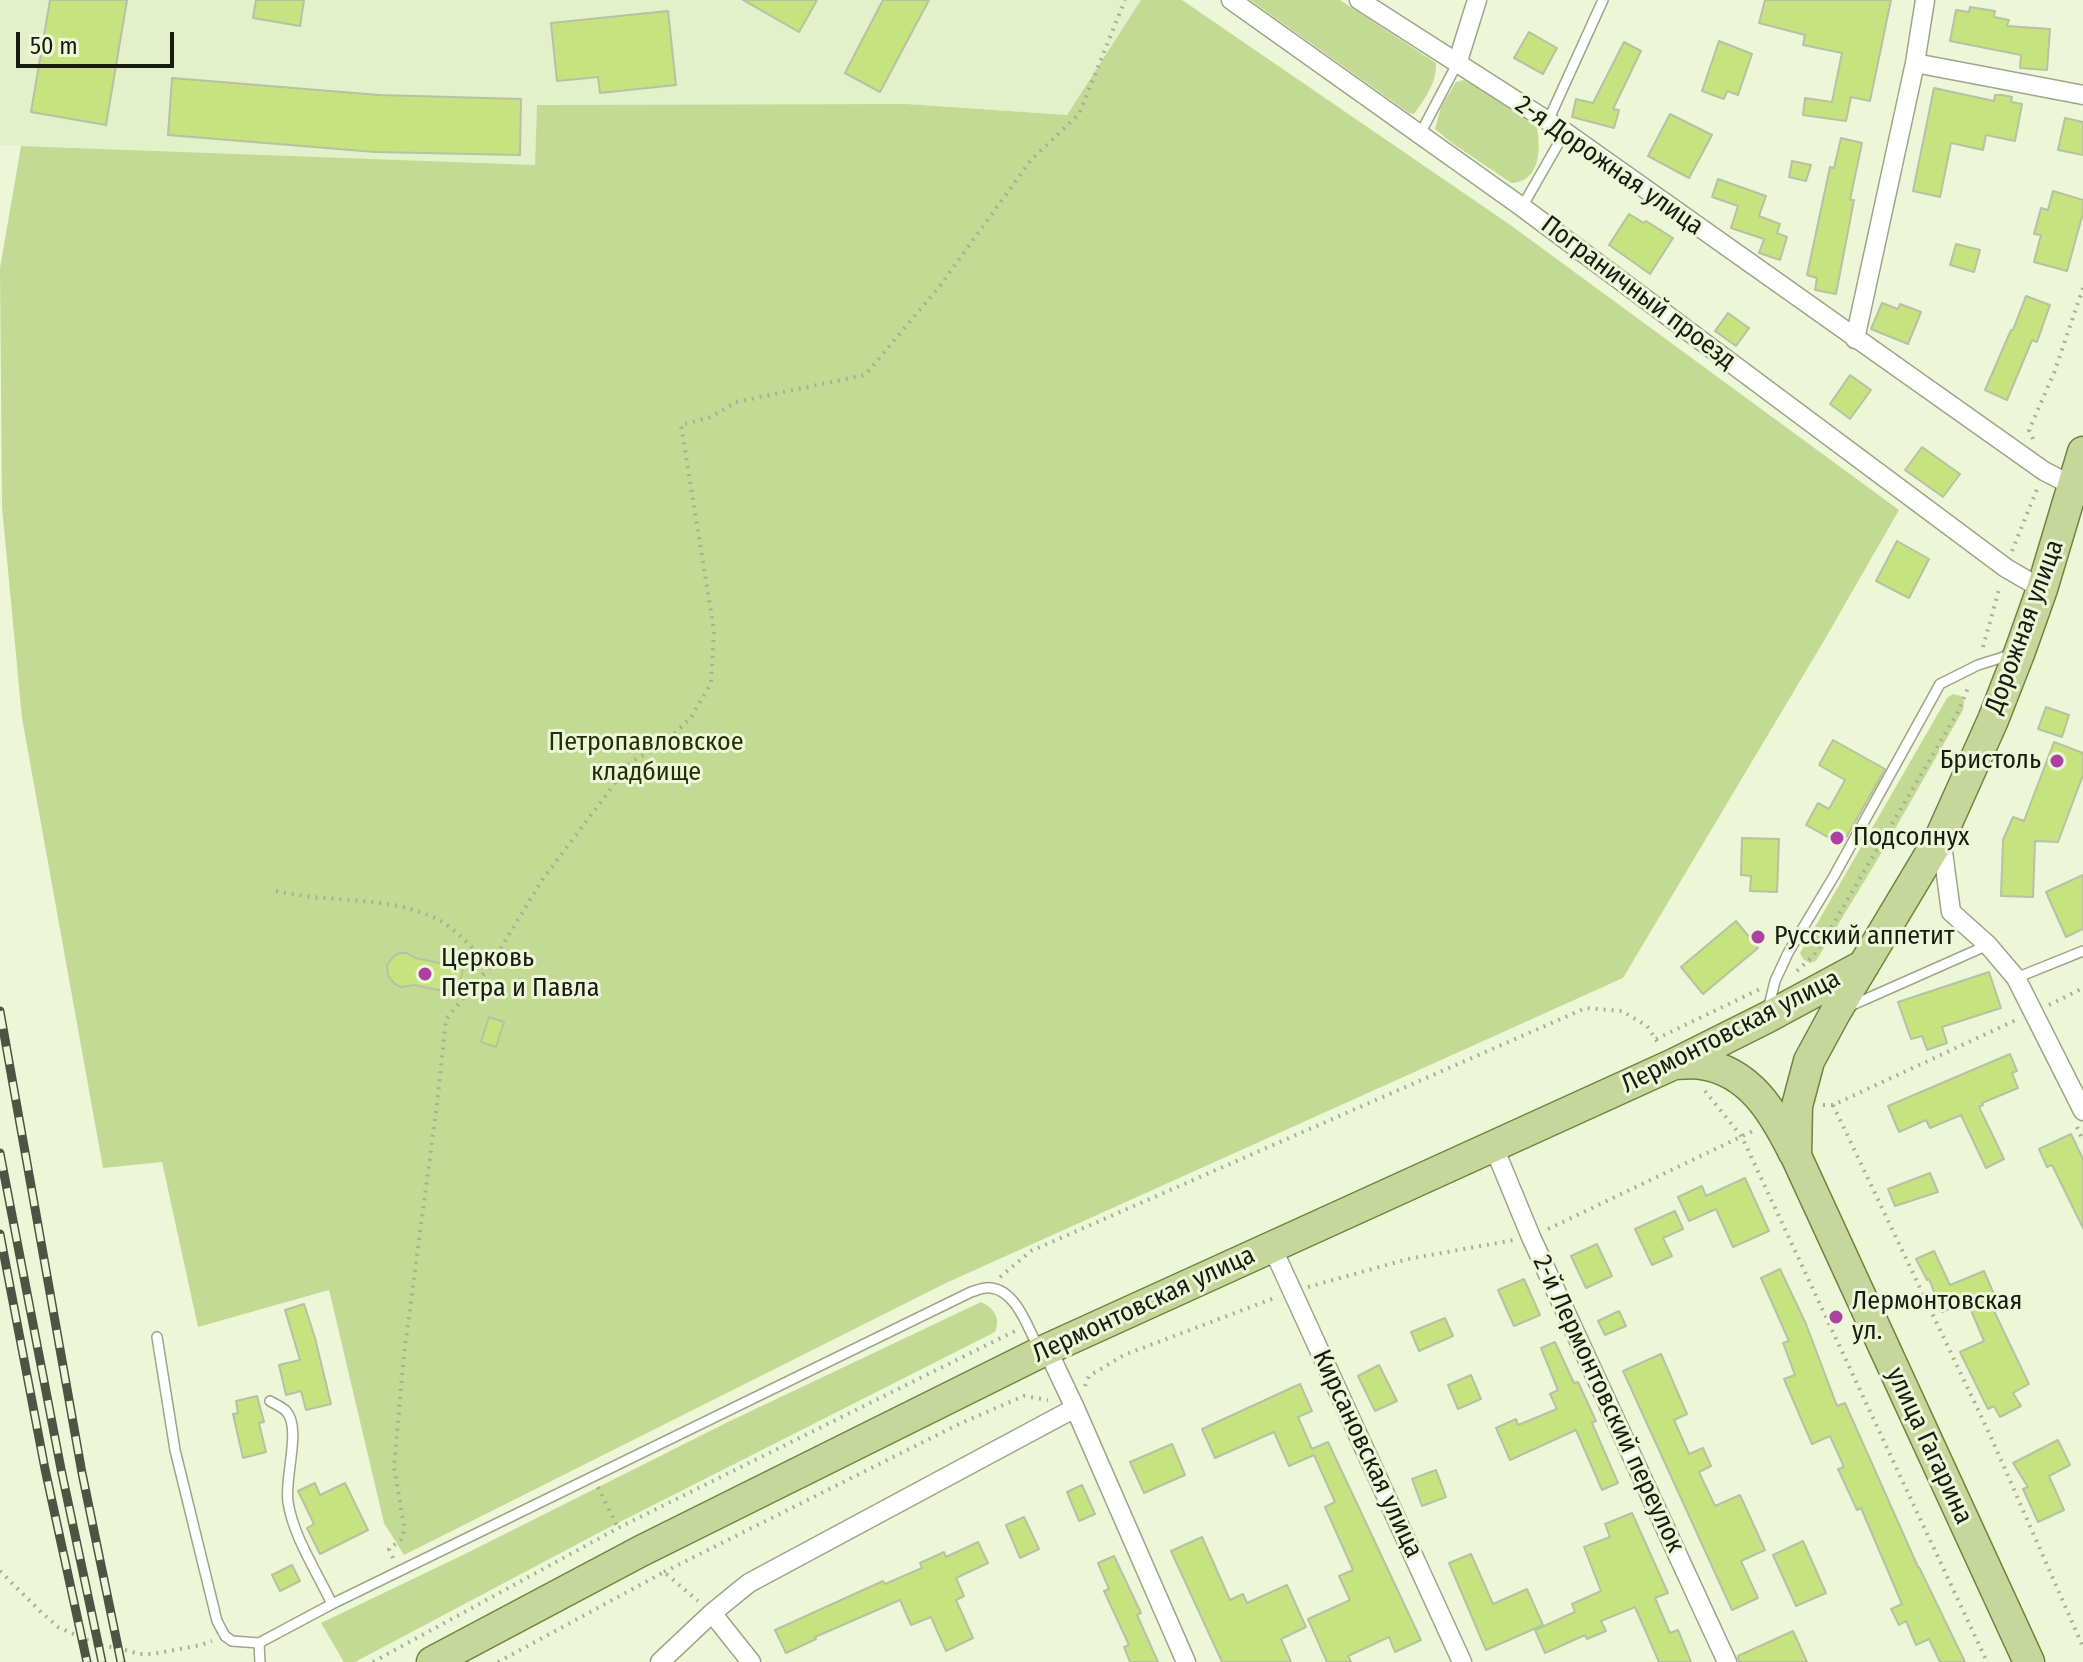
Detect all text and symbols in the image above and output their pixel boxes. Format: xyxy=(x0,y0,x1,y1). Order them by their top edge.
scale bar xyxy=(20,16,178,66)
text: 50 m xyxy=(30,32,78,60)
street label: 2-я Дорожная улица xyxy=(1509,89,1709,243)
street label: Пограничный проезд xyxy=(1535,210,1741,376)
street label: Дорожная улица xyxy=(1979,536,2071,718)
park label: Петропавловское кладбище xyxy=(549,727,743,788)
place label: Бристоль xyxy=(1940,745,2041,777)
marker: Бристоль xyxy=(2048,752,2066,770)
place label: Подсолнух xyxy=(1853,822,1969,854)
marker: Подсолнух xyxy=(1828,829,1846,847)
place label: Русский аппетит xyxy=(1774,921,1955,953)
marker: Русский аппетит xyxy=(1749,928,1767,946)
place label: Церковь Петра и Павла xyxy=(441,943,599,1004)
street label: Лермонтовская улица xyxy=(1616,963,1846,1101)
marker: Церковь Петра и Павла xyxy=(416,965,434,983)
street label: Лермонтовская улица xyxy=(1028,1240,1260,1370)
street label: 2-й Лермонтовский переулок xyxy=(1525,1251,1691,1557)
place label: Лермонтовская ул. xyxy=(1852,1286,2022,1348)
marker: Лермонтовская ул. xyxy=(1827,1308,1845,1326)
street label: Кирсановская улица xyxy=(1305,1345,1429,1563)
street label: улица Гагарина xyxy=(1879,1363,1979,1529)

